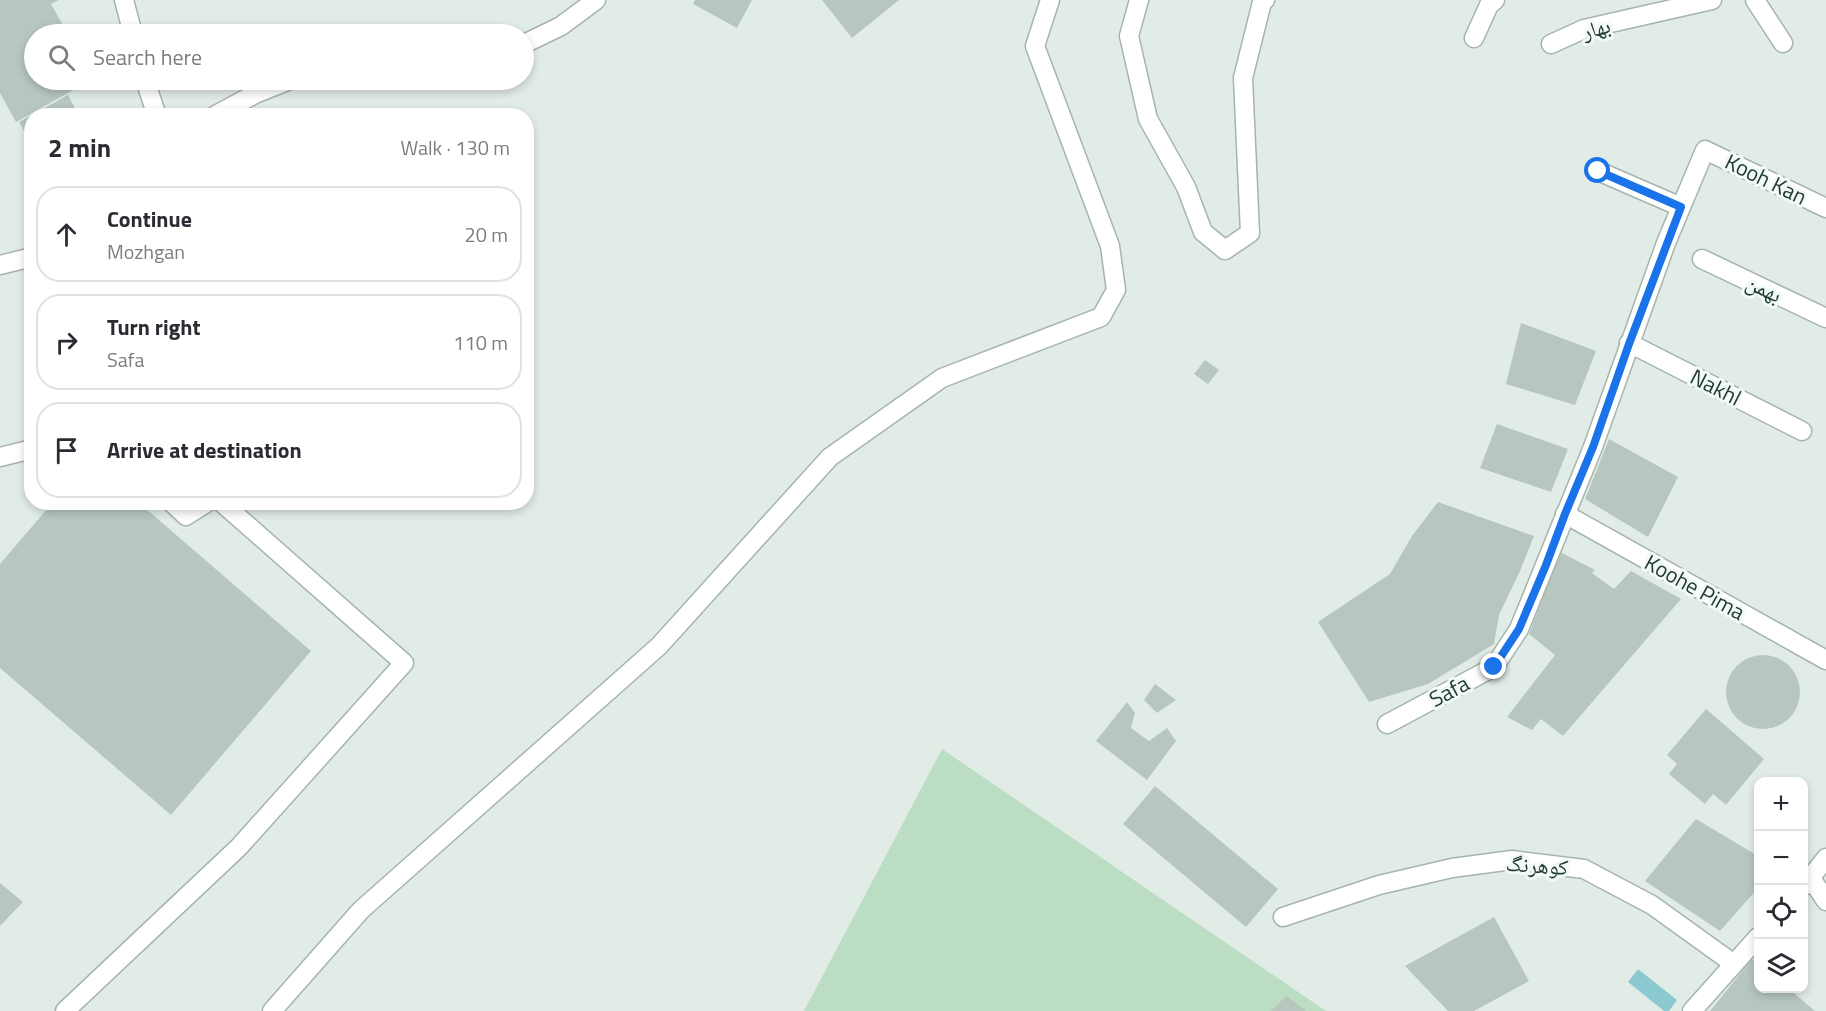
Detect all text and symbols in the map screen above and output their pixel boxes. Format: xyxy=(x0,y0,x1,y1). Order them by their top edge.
street label: بهار xyxy=(1577,8,1614,49)
search box xyxy=(24,24,534,90)
text: Search here xyxy=(93,40,202,74)
icon: search xyxy=(45,41,78,74)
text: 2 min xyxy=(48,128,111,167)
text: Walk · 130 m xyxy=(401,132,510,163)
street label: Kooh Kan xyxy=(1719,145,1813,213)
route start xyxy=(1584,157,1610,183)
text: Continue xyxy=(107,202,192,236)
icon: ahead xyxy=(50,218,83,251)
text: 20 m xyxy=(464,219,508,250)
text: Mozhgan xyxy=(107,236,185,267)
street label: بهمن xyxy=(1740,265,1788,311)
text: Turn right xyxy=(107,310,201,344)
icon: right xyxy=(50,326,83,359)
text: 110 m xyxy=(453,327,508,358)
text: Safa xyxy=(107,344,145,375)
street label: Nakhl xyxy=(1685,360,1747,414)
text: Arrive at destination xyxy=(107,433,302,467)
icon: arrive xyxy=(50,434,83,467)
street label: Koohe Pima xyxy=(1638,545,1752,629)
route end xyxy=(1480,653,1506,679)
street label: Safa xyxy=(1423,666,1475,716)
map controls xyxy=(1754,777,1808,993)
button: + xyxy=(1754,777,1808,831)
button: − xyxy=(1754,831,1808,885)
street label: کوهرنگ xyxy=(1505,846,1569,884)
button: locate xyxy=(1754,885,1808,939)
button: layers xyxy=(1754,939,1808,993)

